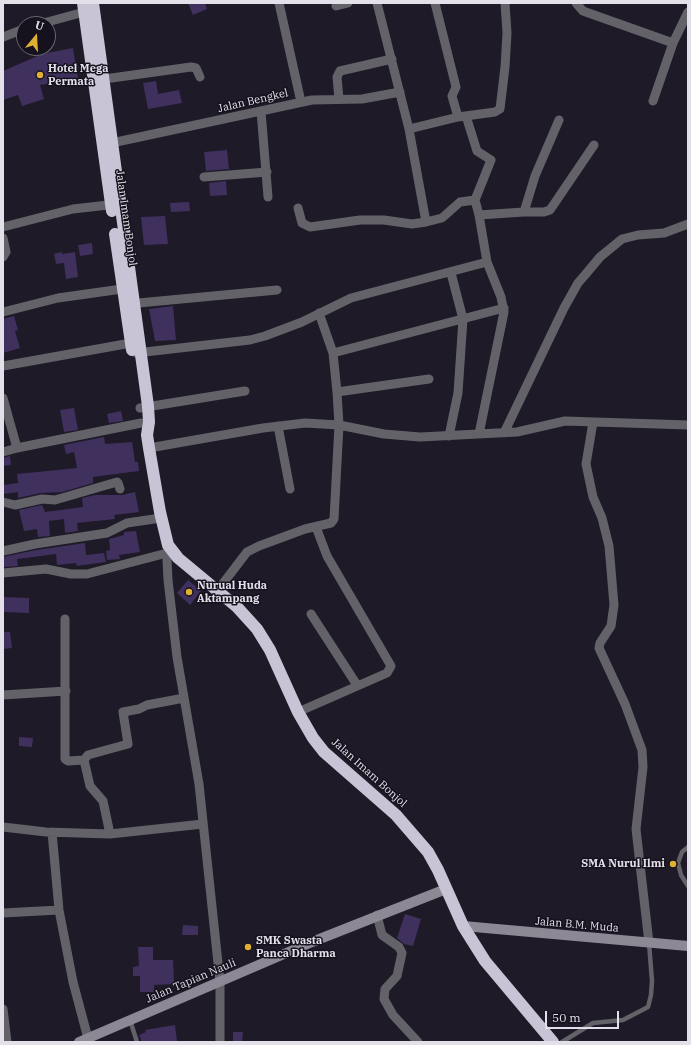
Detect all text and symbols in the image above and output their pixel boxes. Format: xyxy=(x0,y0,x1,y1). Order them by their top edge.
north arrow xyxy=(16,16,56,56)
text: U xyxy=(33,18,46,34)
place label: Hotel Mega Permata xyxy=(48,62,108,88)
marker: Hotel Mega Permata xyxy=(35,70,45,80)
street label: Jalan Bengkel xyxy=(217,87,289,115)
street label: Jalan Imam Bonjol xyxy=(113,169,139,267)
place label: Nurual Huda Aktampang xyxy=(197,579,267,605)
marker: Nurual Huda Aktampang xyxy=(184,587,194,597)
street label: Jalan Imam Bonjol xyxy=(329,736,409,810)
place label: SMA Nurul Ilmi xyxy=(581,857,665,871)
marker: SMA Nurul Ilmi xyxy=(668,859,678,869)
street label: Jalan B.M. Muda xyxy=(535,915,619,935)
place label: SMK Swasta Panca Dharma xyxy=(256,934,336,960)
marker: SMK Swasta Panca Dharma xyxy=(243,942,253,952)
street label: Jalan Tapian Nauli xyxy=(144,956,238,1006)
scale bar xyxy=(547,1003,621,1029)
text: 50 m xyxy=(552,1010,581,1025)

